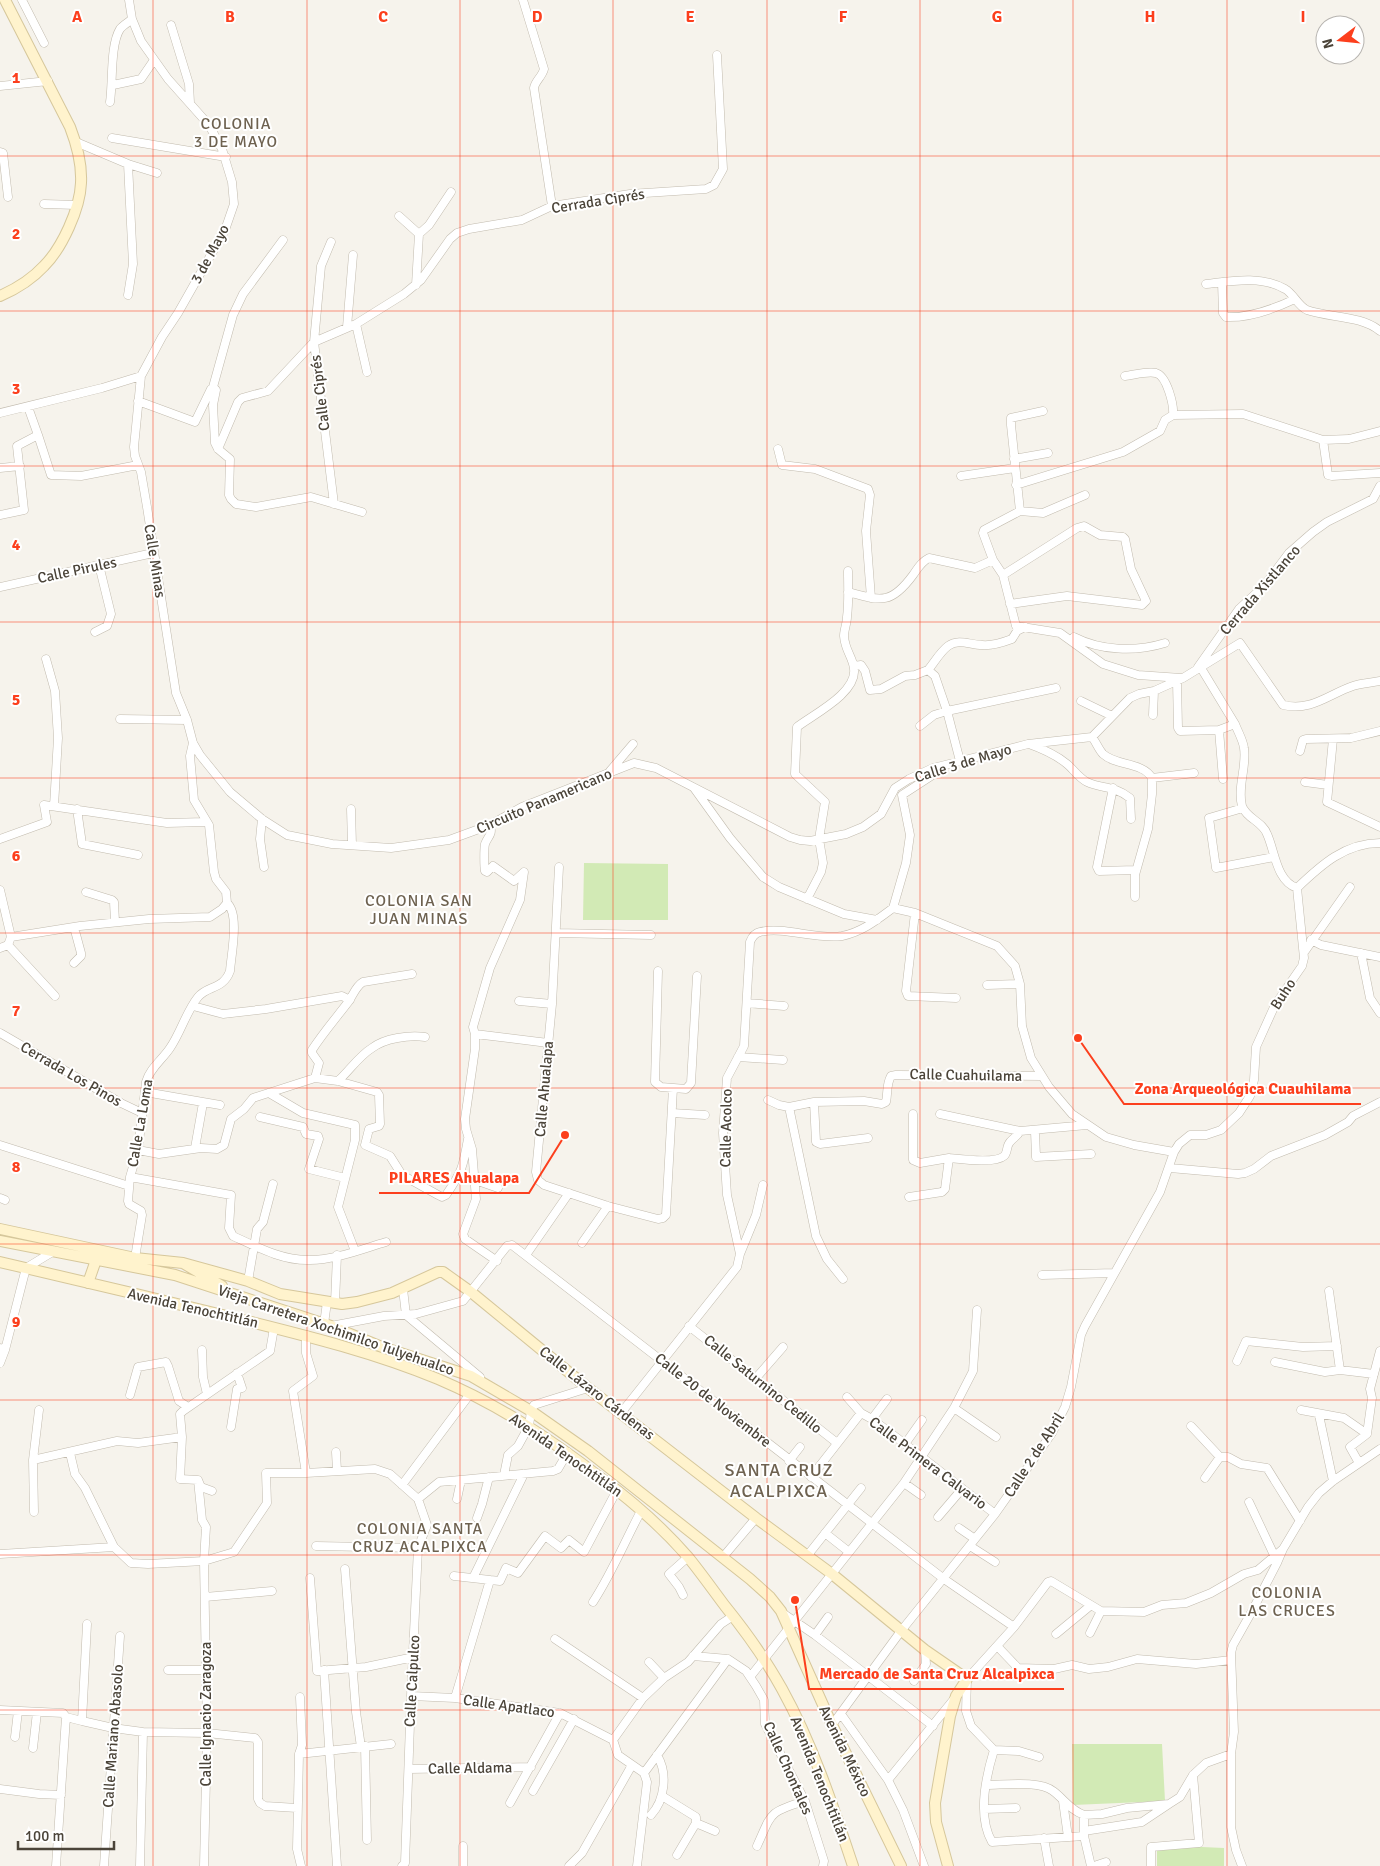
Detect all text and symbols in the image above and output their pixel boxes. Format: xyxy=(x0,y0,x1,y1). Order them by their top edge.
text: A xyxy=(72,7,83,27)
text: B xyxy=(225,7,235,27)
text: C xyxy=(378,7,388,27)
text: D xyxy=(532,7,543,27)
text: E xyxy=(685,7,695,27)
text: F xyxy=(839,7,848,27)
text: G xyxy=(992,7,1002,27)
text: H xyxy=(1145,7,1155,27)
text: I xyxy=(1300,7,1306,27)
north arrow xyxy=(1315,15,1365,65)
text: N xyxy=(1318,36,1337,50)
text: 1 xyxy=(12,68,21,88)
district label: COLONIA 3 DE MAYO xyxy=(194,114,278,152)
street label: Cerrada Ciprés xyxy=(550,185,646,217)
street label: 3 de Mayo xyxy=(187,221,233,287)
text: 2 xyxy=(12,224,20,244)
street label: Calle Ciprés xyxy=(306,354,334,432)
text: 3 xyxy=(12,379,20,399)
street label: Calle Minas xyxy=(140,523,170,600)
text: 4 xyxy=(12,535,21,555)
street label: Cerrada Xistlanco xyxy=(1216,541,1304,639)
street label: Calle Pirules xyxy=(36,553,119,587)
text: 5 xyxy=(12,690,20,710)
street label: Calle 3 de Mayo xyxy=(912,740,1014,786)
street label: Circuito Panamericano xyxy=(474,764,615,838)
text: 6 xyxy=(12,846,21,866)
district label: COLONIA SAN JUAN MINAS xyxy=(365,891,473,929)
street label: Buho xyxy=(1266,975,1300,1013)
text: 7 xyxy=(12,1001,21,1021)
street label: Cerrada Los Pinos xyxy=(17,1038,125,1111)
street label: Calle Ahualapa xyxy=(531,1040,557,1138)
street label: Calle Cuahuilama xyxy=(910,1065,1022,1085)
callout: Zona Arqueológica Cuauhilama xyxy=(1124,1073,1361,1104)
street label: Calle La Loma xyxy=(123,1077,157,1169)
text: Zona Arqueológica Cuauhilama xyxy=(1134,1079,1352,1099)
street label: Calle Acolco xyxy=(716,1088,736,1168)
text: 8 xyxy=(12,1157,21,1177)
callout: PILARES Ahualapa xyxy=(379,1162,529,1193)
text: PILARES Ahualapa xyxy=(389,1168,519,1188)
street label: Vieja Carretera Xochimilco Tulyehualco xyxy=(215,1281,457,1379)
street label: Avenida Tenochtitlán xyxy=(126,1284,260,1332)
text: 9 xyxy=(12,1312,21,1332)
street label: Calle Saturnino Cedillo xyxy=(700,1331,826,1437)
street label: Calle Lázaro Cárdenas xyxy=(536,1342,659,1444)
street label: Calle 20 de Noviembre xyxy=(651,1349,775,1451)
street label: Avenida Tenochtitlán xyxy=(506,1409,626,1501)
street label: Calle 2 de Abril xyxy=(1000,1409,1068,1501)
street label: Calle Primera Calvario xyxy=(866,1413,991,1513)
district label: SANTA CRUZ ACALPIXCA xyxy=(724,1459,834,1502)
district label: COLONIA SANTA CRUZ ACALPIXCA xyxy=(352,1519,488,1557)
district label: COLONIA LAS CRUCES xyxy=(1238,1583,1336,1621)
street label: Calle Calpulco xyxy=(401,1634,423,1727)
street label: Calle Ignacio Zaragoza xyxy=(197,1642,215,1786)
callout: Mercado de Santa Cruz Alcalpixca xyxy=(809,1658,1064,1689)
street label: Calle Mariano Abasolo xyxy=(99,1664,127,1808)
text: Mercado de Santa Cruz Alcalpixca xyxy=(819,1664,1055,1684)
street label: Calle Apatlaco xyxy=(462,1691,556,1721)
street label: Avenida México xyxy=(815,1702,875,1800)
street label: Avenida Tenochtitlán xyxy=(787,1714,853,1844)
street label: Calle Chontales xyxy=(759,1719,817,1818)
street label: Calle Aldama xyxy=(428,1758,512,1778)
scale bar xyxy=(18,1818,114,1850)
text: 100 m xyxy=(25,1827,65,1845)

